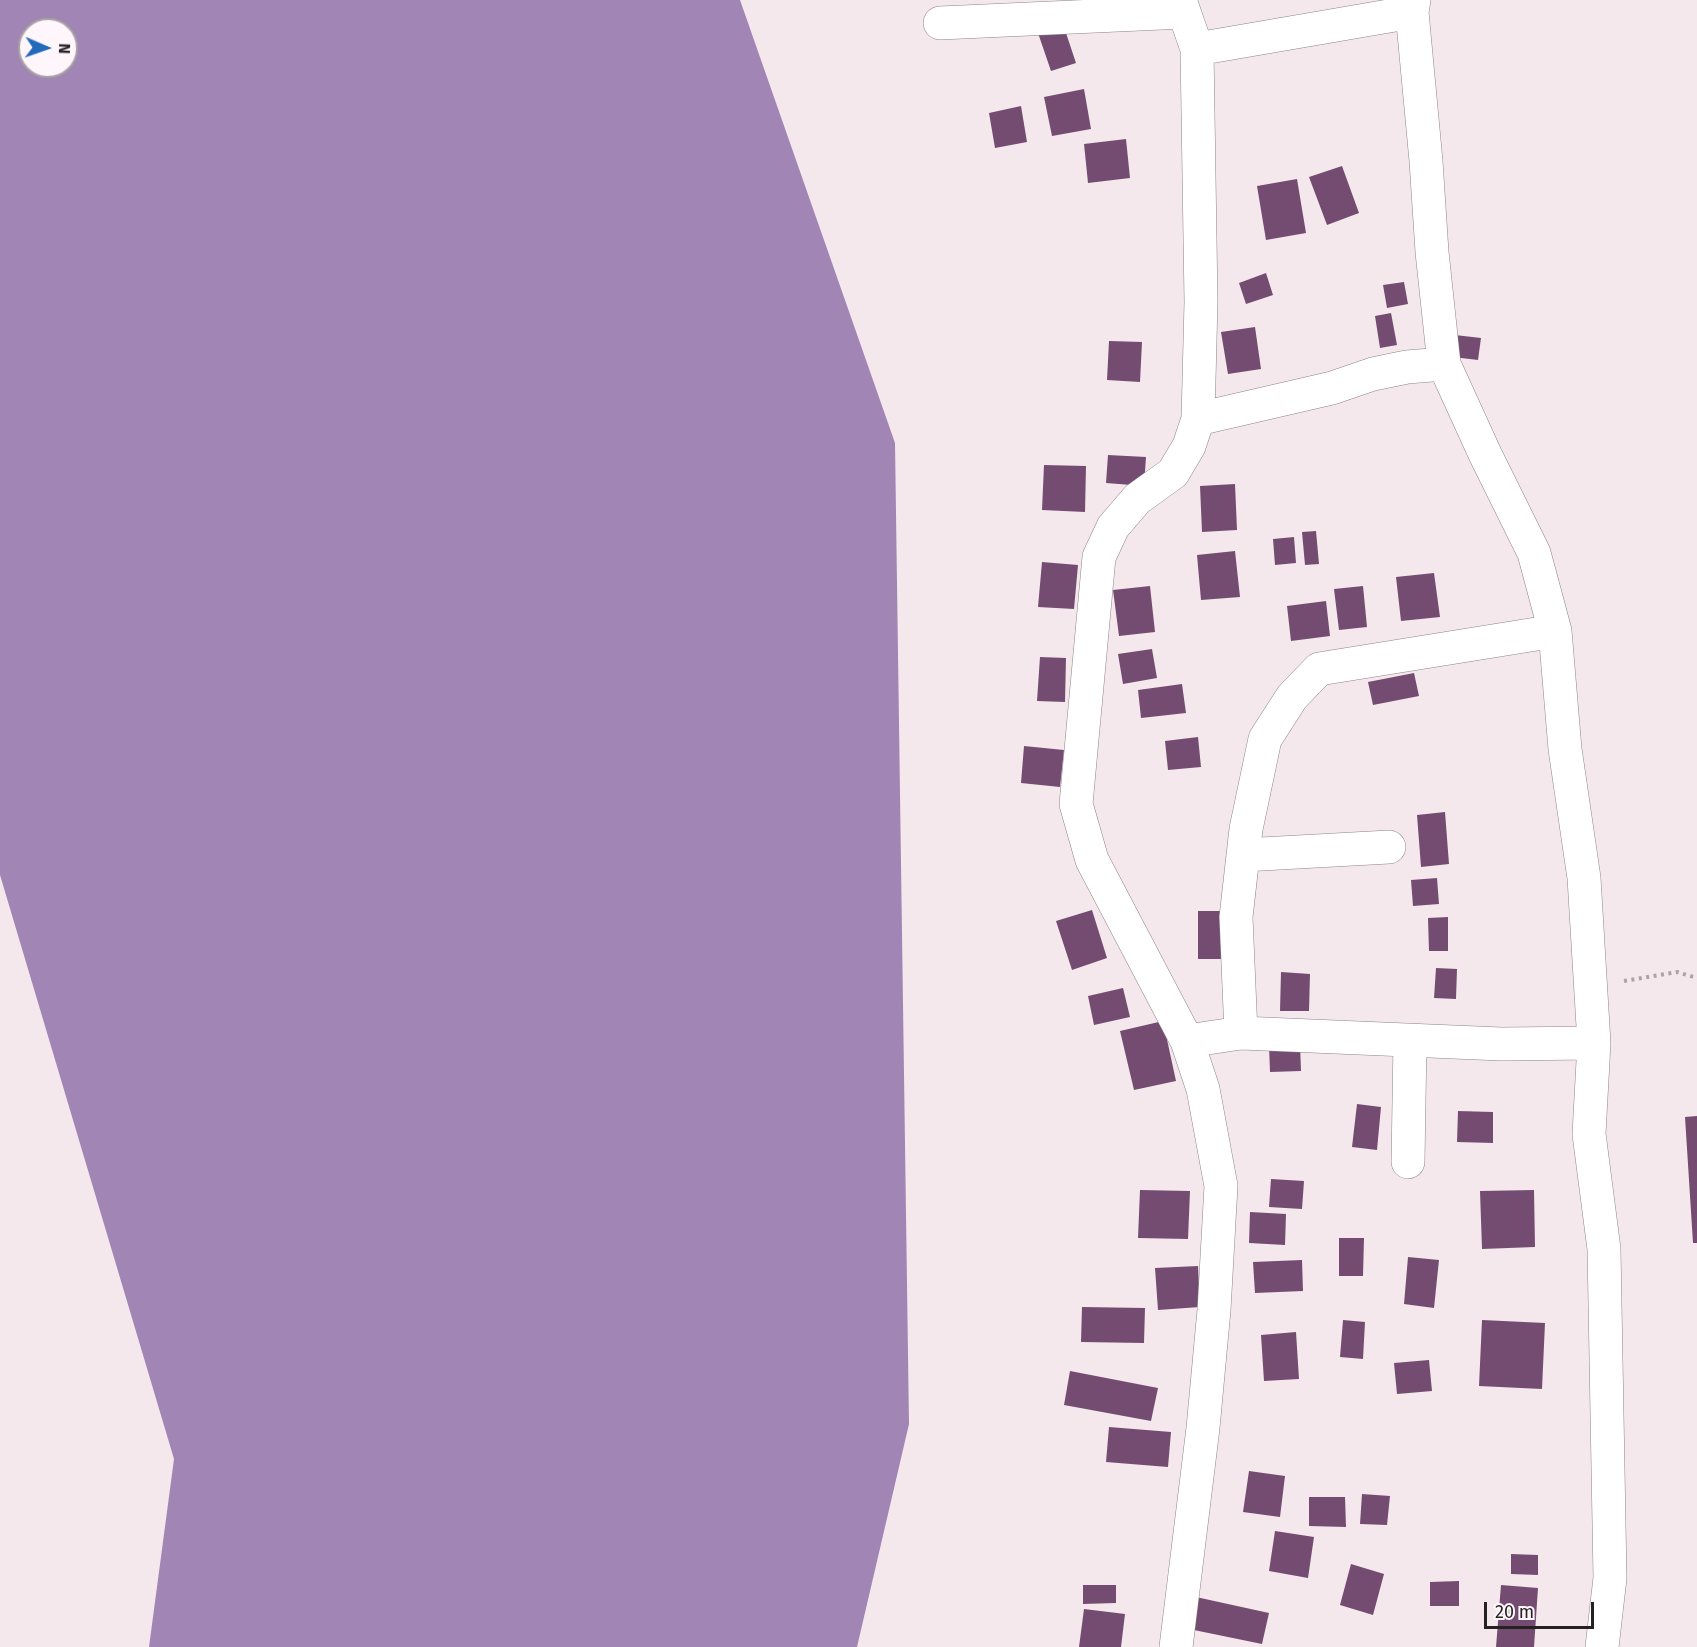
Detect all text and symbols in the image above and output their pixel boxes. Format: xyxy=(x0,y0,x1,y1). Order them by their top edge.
north arrow xyxy=(18,18,78,78)
text: N xyxy=(55,43,74,54)
scale bar xyxy=(1487,1590,1596,1628)
text: 20 m xyxy=(1495,1601,1534,1623)

